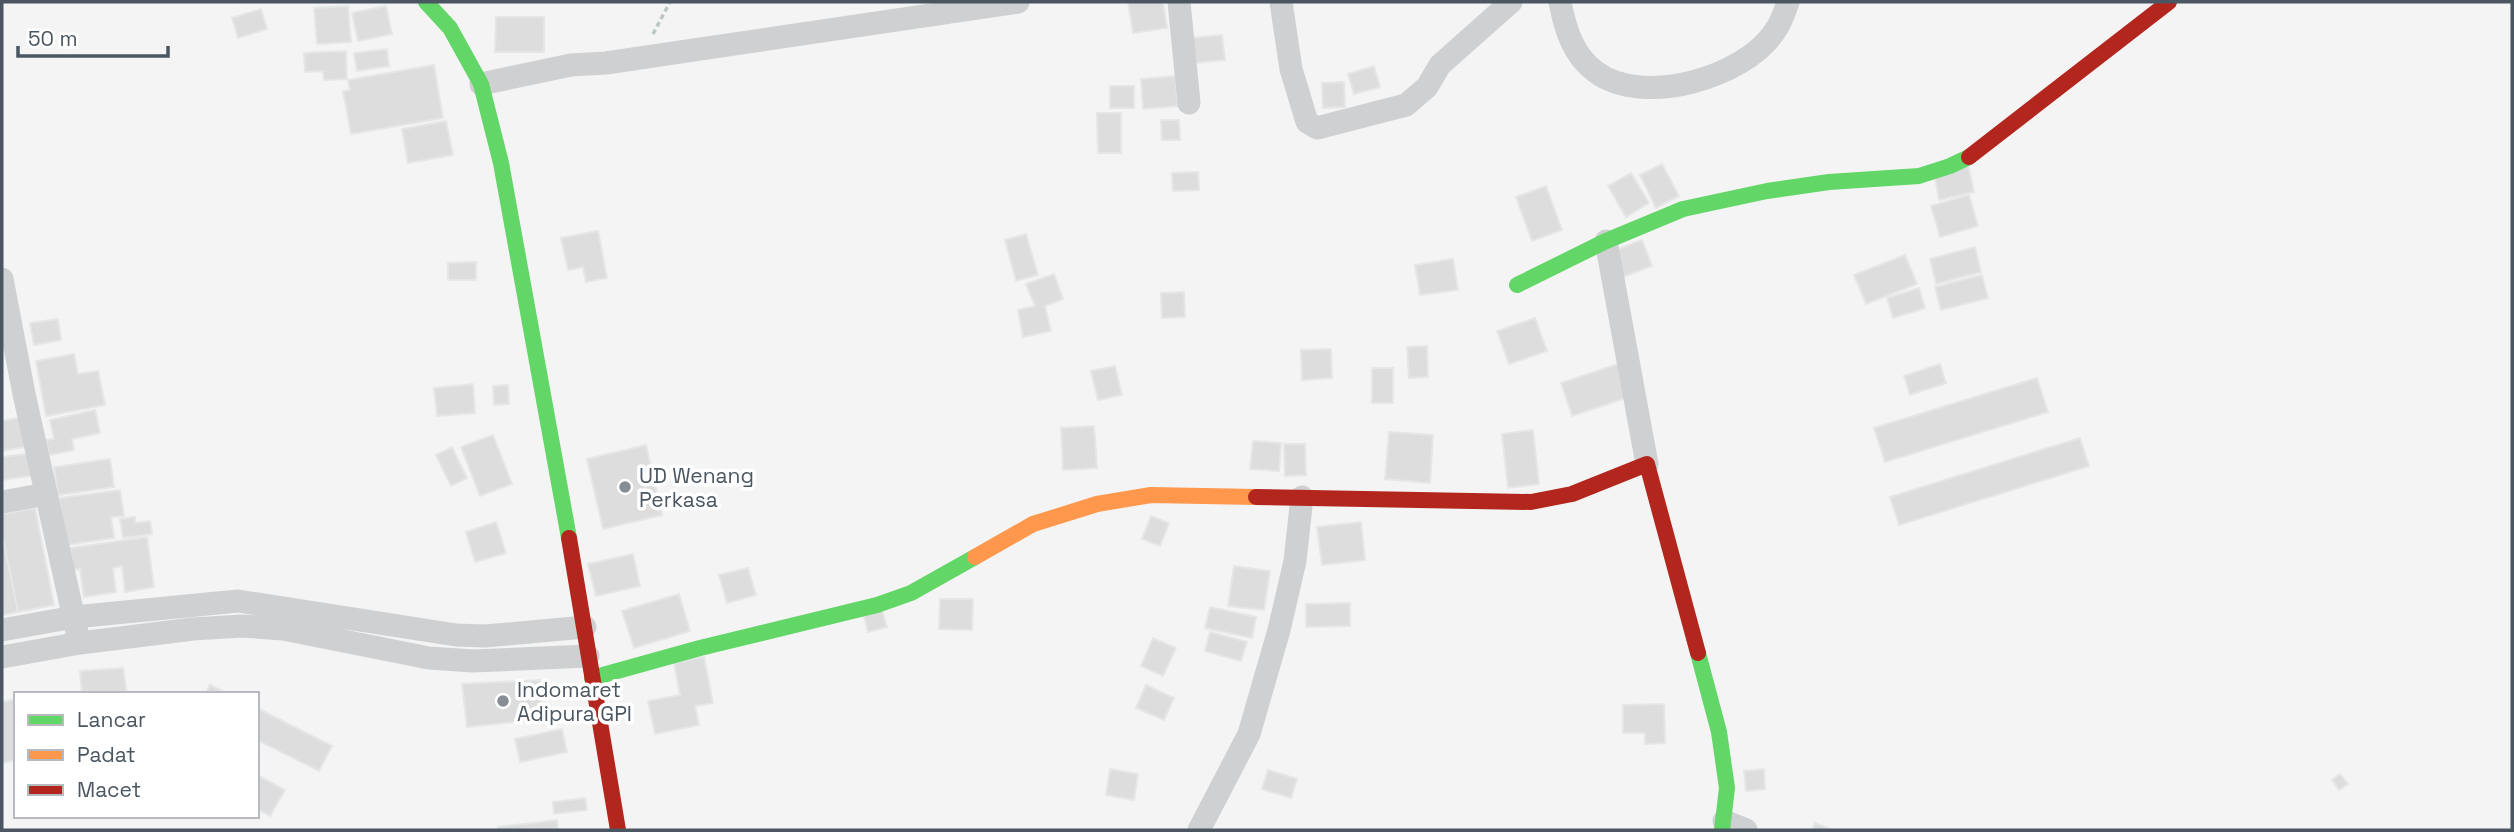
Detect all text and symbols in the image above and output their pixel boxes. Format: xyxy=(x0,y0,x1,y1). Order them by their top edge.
scale bar xyxy=(18,14,168,58)
text: 50 m xyxy=(28,25,78,52)
place label: UD Wenang Perkasa xyxy=(639,462,754,513)
marker: UD Wenang Perkasa xyxy=(617,479,633,495)
place label: Indomaret Adipura GPI xyxy=(517,676,632,727)
legend xyxy=(14,692,259,818)
marker: Indomaret Adipura GPI xyxy=(495,693,511,709)
text: Lancar xyxy=(77,706,146,733)
text: Padat xyxy=(77,741,136,768)
text: Macet xyxy=(77,776,141,803)

